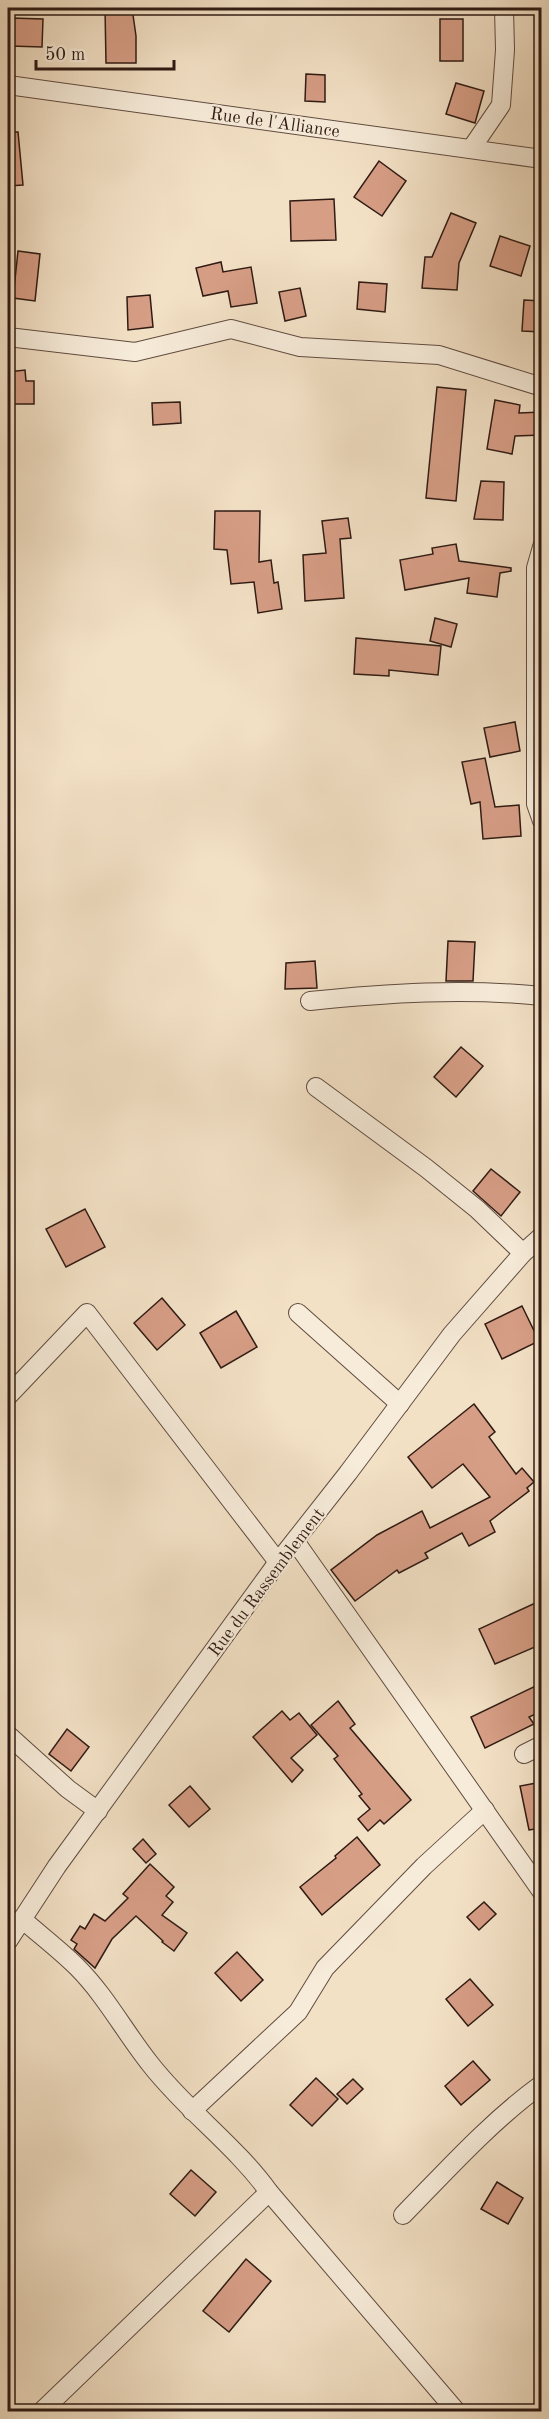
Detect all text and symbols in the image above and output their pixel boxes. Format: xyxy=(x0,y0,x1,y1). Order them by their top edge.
scale bar xyxy=(36,33,174,71)
text: 50 m xyxy=(45,46,85,64)
street label: Rue de l'Alliance xyxy=(209,105,341,141)
street label: Rue du Rassemblement xyxy=(205,1505,328,1660)

